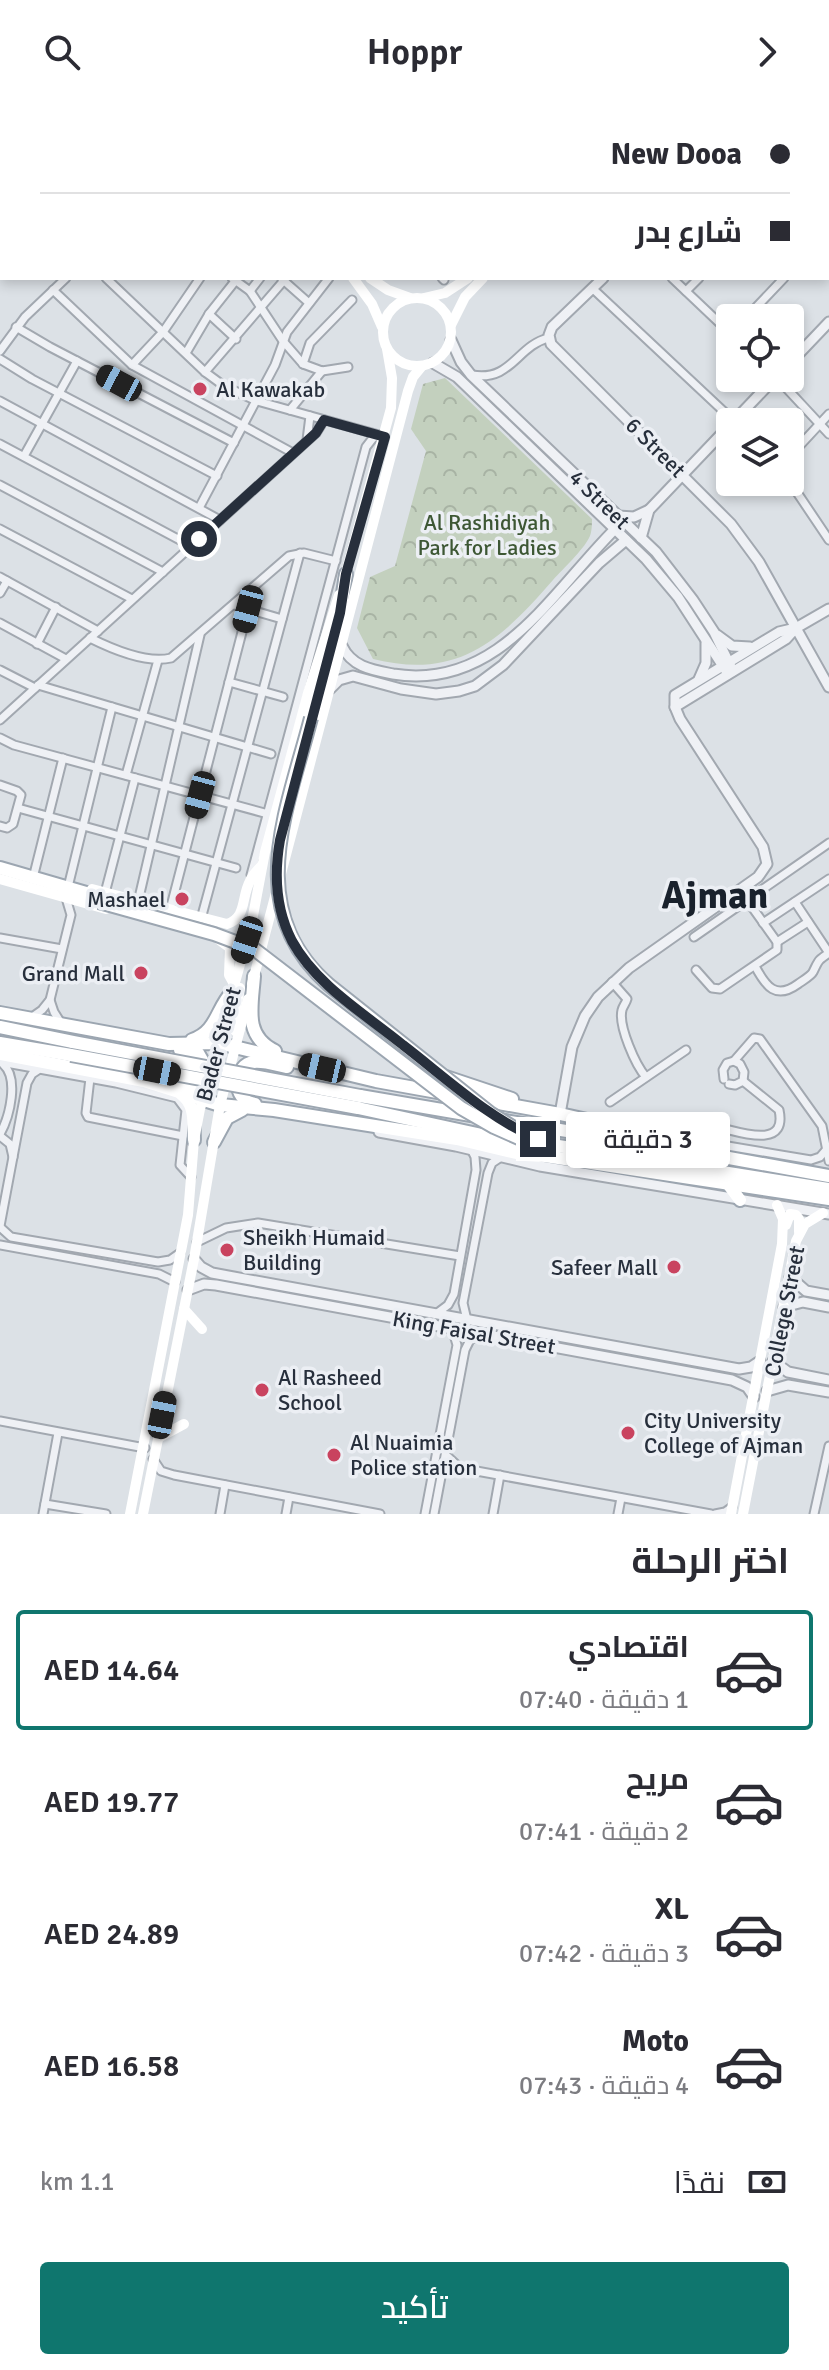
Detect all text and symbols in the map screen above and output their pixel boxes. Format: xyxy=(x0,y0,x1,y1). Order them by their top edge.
icon: search xyxy=(40,30,84,74)
text: Hoppr xyxy=(367,30,462,75)
icon: forward xyxy=(745,30,789,74)
text: New Dooa xyxy=(610,136,742,173)
text: شارع بدر xyxy=(636,214,742,251)
map controls xyxy=(716,304,804,496)
button: locate xyxy=(716,304,804,392)
car xyxy=(92,361,146,405)
place label: Al Kawakab xyxy=(216,376,325,403)
marker: Al Kawakab xyxy=(191,380,209,398)
button: layers xyxy=(716,408,804,496)
street label: 6 Street xyxy=(620,412,692,483)
street label: 4 Street xyxy=(564,464,636,535)
park label: Al Rashidiyah Park for Ladies xyxy=(417,509,557,561)
route start xyxy=(181,521,217,557)
car xyxy=(230,583,266,635)
car xyxy=(182,769,218,821)
district label: Ajman xyxy=(662,872,768,919)
place label: Mashael xyxy=(87,886,166,913)
marker: Mashael xyxy=(173,890,191,908)
car xyxy=(228,913,266,967)
place label: Grand Mall xyxy=(22,960,125,987)
marker: Grand Mall xyxy=(132,964,150,982)
street label: Bader Street xyxy=(190,984,247,1104)
car xyxy=(296,1051,348,1085)
car xyxy=(131,1055,183,1087)
callout: 3 دقيقة xyxy=(566,1111,730,1167)
route end xyxy=(520,1121,556,1157)
text: 3 دقيقة xyxy=(603,1124,693,1156)
place label: Sheikh Humaid Building xyxy=(243,1224,385,1276)
marker: Sheikh Humaid Building xyxy=(218,1241,236,1259)
street label: College Street xyxy=(759,1243,810,1379)
place label: Safeer Mall xyxy=(551,1254,658,1281)
marker: Safeer Mall xyxy=(665,1258,683,1276)
street label: King Faisal Street xyxy=(390,1305,558,1360)
place label: Al Rasheed School xyxy=(278,1364,382,1416)
marker: Al Rasheed School xyxy=(253,1381,271,1399)
car xyxy=(146,1389,178,1441)
place label: City University College of Ajman xyxy=(644,1407,803,1459)
marker: City University College of Ajman xyxy=(619,1424,637,1442)
place label: Al Nuaimia Police station xyxy=(350,1429,477,1481)
marker: Al Nuaimia Police station xyxy=(325,1446,343,1464)
text: اختر الرحلة xyxy=(631,1539,789,1584)
text: اقتصادي xyxy=(568,1629,689,1666)
icon: car xyxy=(713,1634,785,1706)
text: AED 14.64 xyxy=(44,1652,179,1689)
text: 1 دقيقة · 07:40 xyxy=(519,1684,689,1716)
text: مريح xyxy=(626,1761,689,1798)
icon: car xyxy=(713,1766,785,1838)
text: AED 19.77 xyxy=(44,1784,179,1821)
text: 2 دقيقة · 07:41 xyxy=(519,1816,689,1848)
text: XL xyxy=(655,1891,689,1928)
icon: car xyxy=(713,1898,785,1970)
text: AED 24.89 xyxy=(44,1916,179,1953)
text: 3 دقيقة · 07:42 xyxy=(519,1938,689,1970)
text: Moto xyxy=(622,2023,689,2060)
icon: car xyxy=(713,2030,785,2102)
text: AED 16.58 xyxy=(44,2048,179,2085)
text: 4 دقيقة · 07:43 xyxy=(519,2070,689,2102)
icon: cash xyxy=(745,2160,789,2204)
text: نقدًا xyxy=(674,2165,725,2202)
text: 1.1 km xyxy=(40,2166,114,2198)
button: تأكيد xyxy=(40,2262,789,2354)

